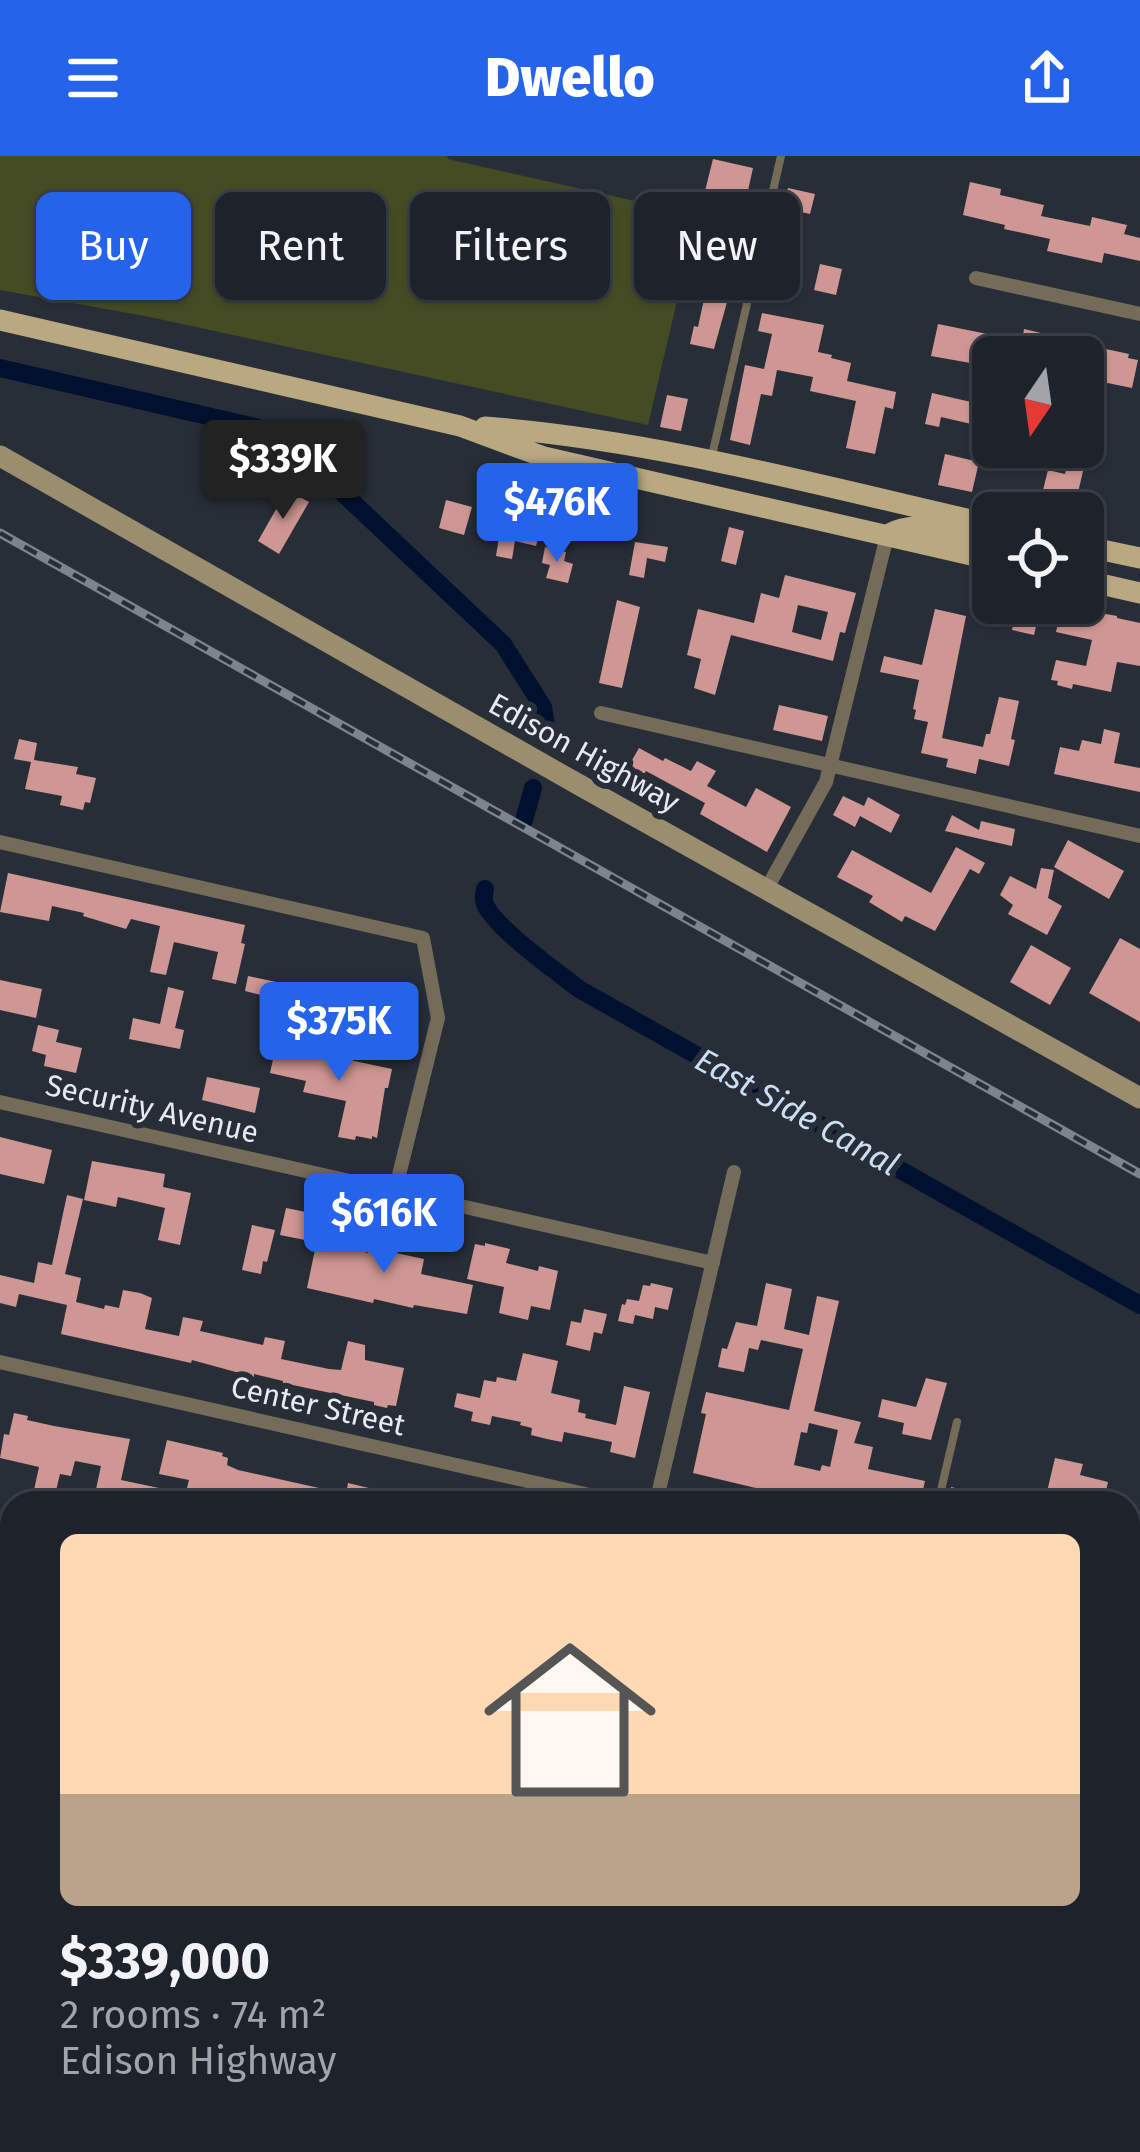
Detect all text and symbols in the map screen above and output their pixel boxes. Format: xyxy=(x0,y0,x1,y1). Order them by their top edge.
icon: menu xyxy=(60,45,126,111)
icon: share xyxy=(1014,45,1080,111)
text: Dwello xyxy=(485,46,655,110)
chip: Buy xyxy=(36,192,191,300)
chip: Rent xyxy=(215,192,386,300)
chip: Filters xyxy=(410,192,610,300)
chip: New xyxy=(634,192,800,300)
north arrow xyxy=(972,336,1104,468)
map controls xyxy=(972,336,1104,624)
pin: $339K xyxy=(199,420,367,522)
text: $339K xyxy=(229,436,337,482)
pin: $476K xyxy=(473,463,641,565)
text: $476K xyxy=(504,479,610,525)
button: locate xyxy=(972,492,1104,624)
street label: Edison Highway xyxy=(482,686,686,820)
pin: $375K xyxy=(255,982,423,1084)
text: $375K xyxy=(287,998,391,1044)
water label: East Side Canal xyxy=(688,1040,906,1184)
street label: Security Avenue xyxy=(42,1067,262,1151)
pin: $616K xyxy=(300,1174,468,1276)
text: $616K xyxy=(331,1190,437,1236)
street label: Center Street xyxy=(227,1368,409,1444)
icon: home xyxy=(462,1612,678,1828)
text: $339,000 xyxy=(60,1930,270,1992)
text: 2 rooms · 74 m² xyxy=(60,1992,326,2038)
text: Edison Highway xyxy=(60,2038,337,2084)

